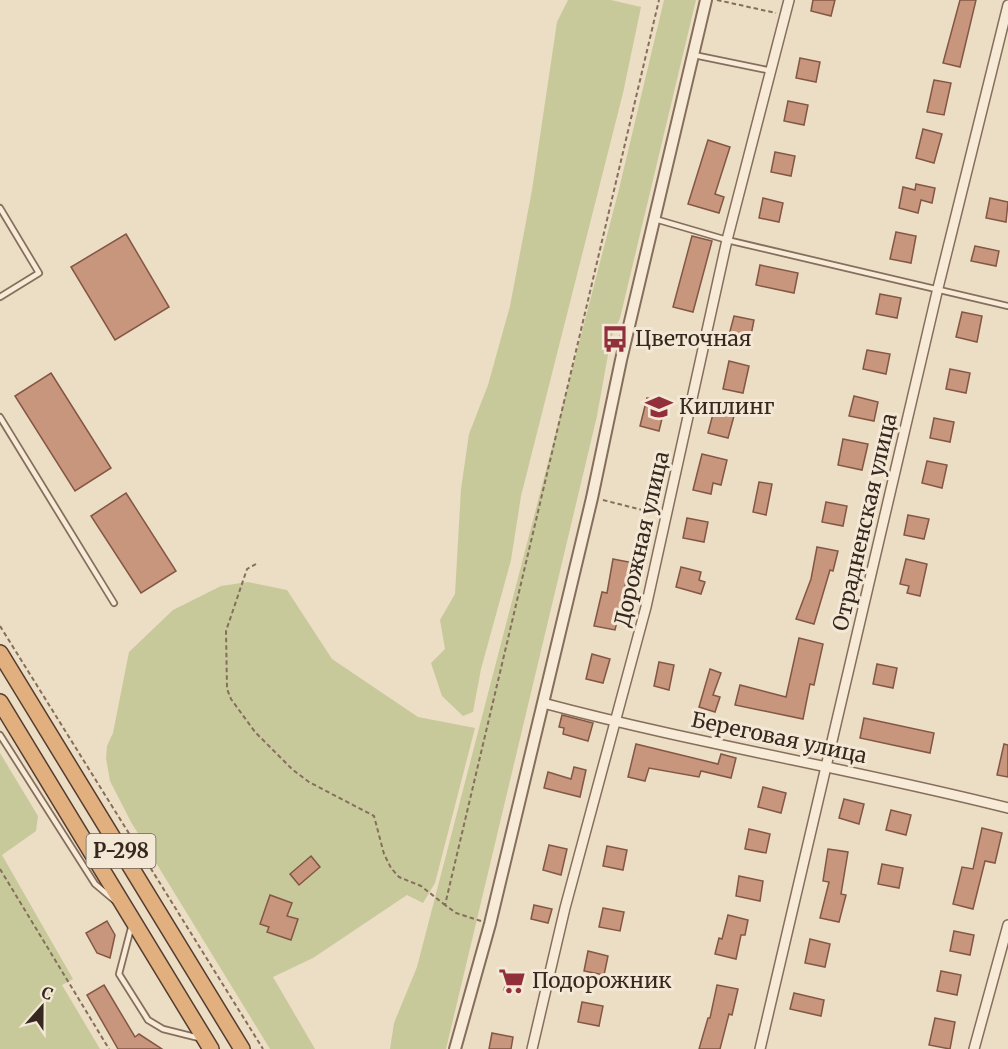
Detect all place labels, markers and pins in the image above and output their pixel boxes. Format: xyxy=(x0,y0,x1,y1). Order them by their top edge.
bus stop icon: Цветочная xyxy=(600,324,630,354)
place label: Цветочная xyxy=(635,325,752,352)
school or university icon: Киплинг xyxy=(644,392,674,422)
place label: Киплинг xyxy=(679,393,775,420)
supermarket icon: Подорожник xyxy=(497,966,527,996)
place label: Подорожник xyxy=(532,967,672,994)

